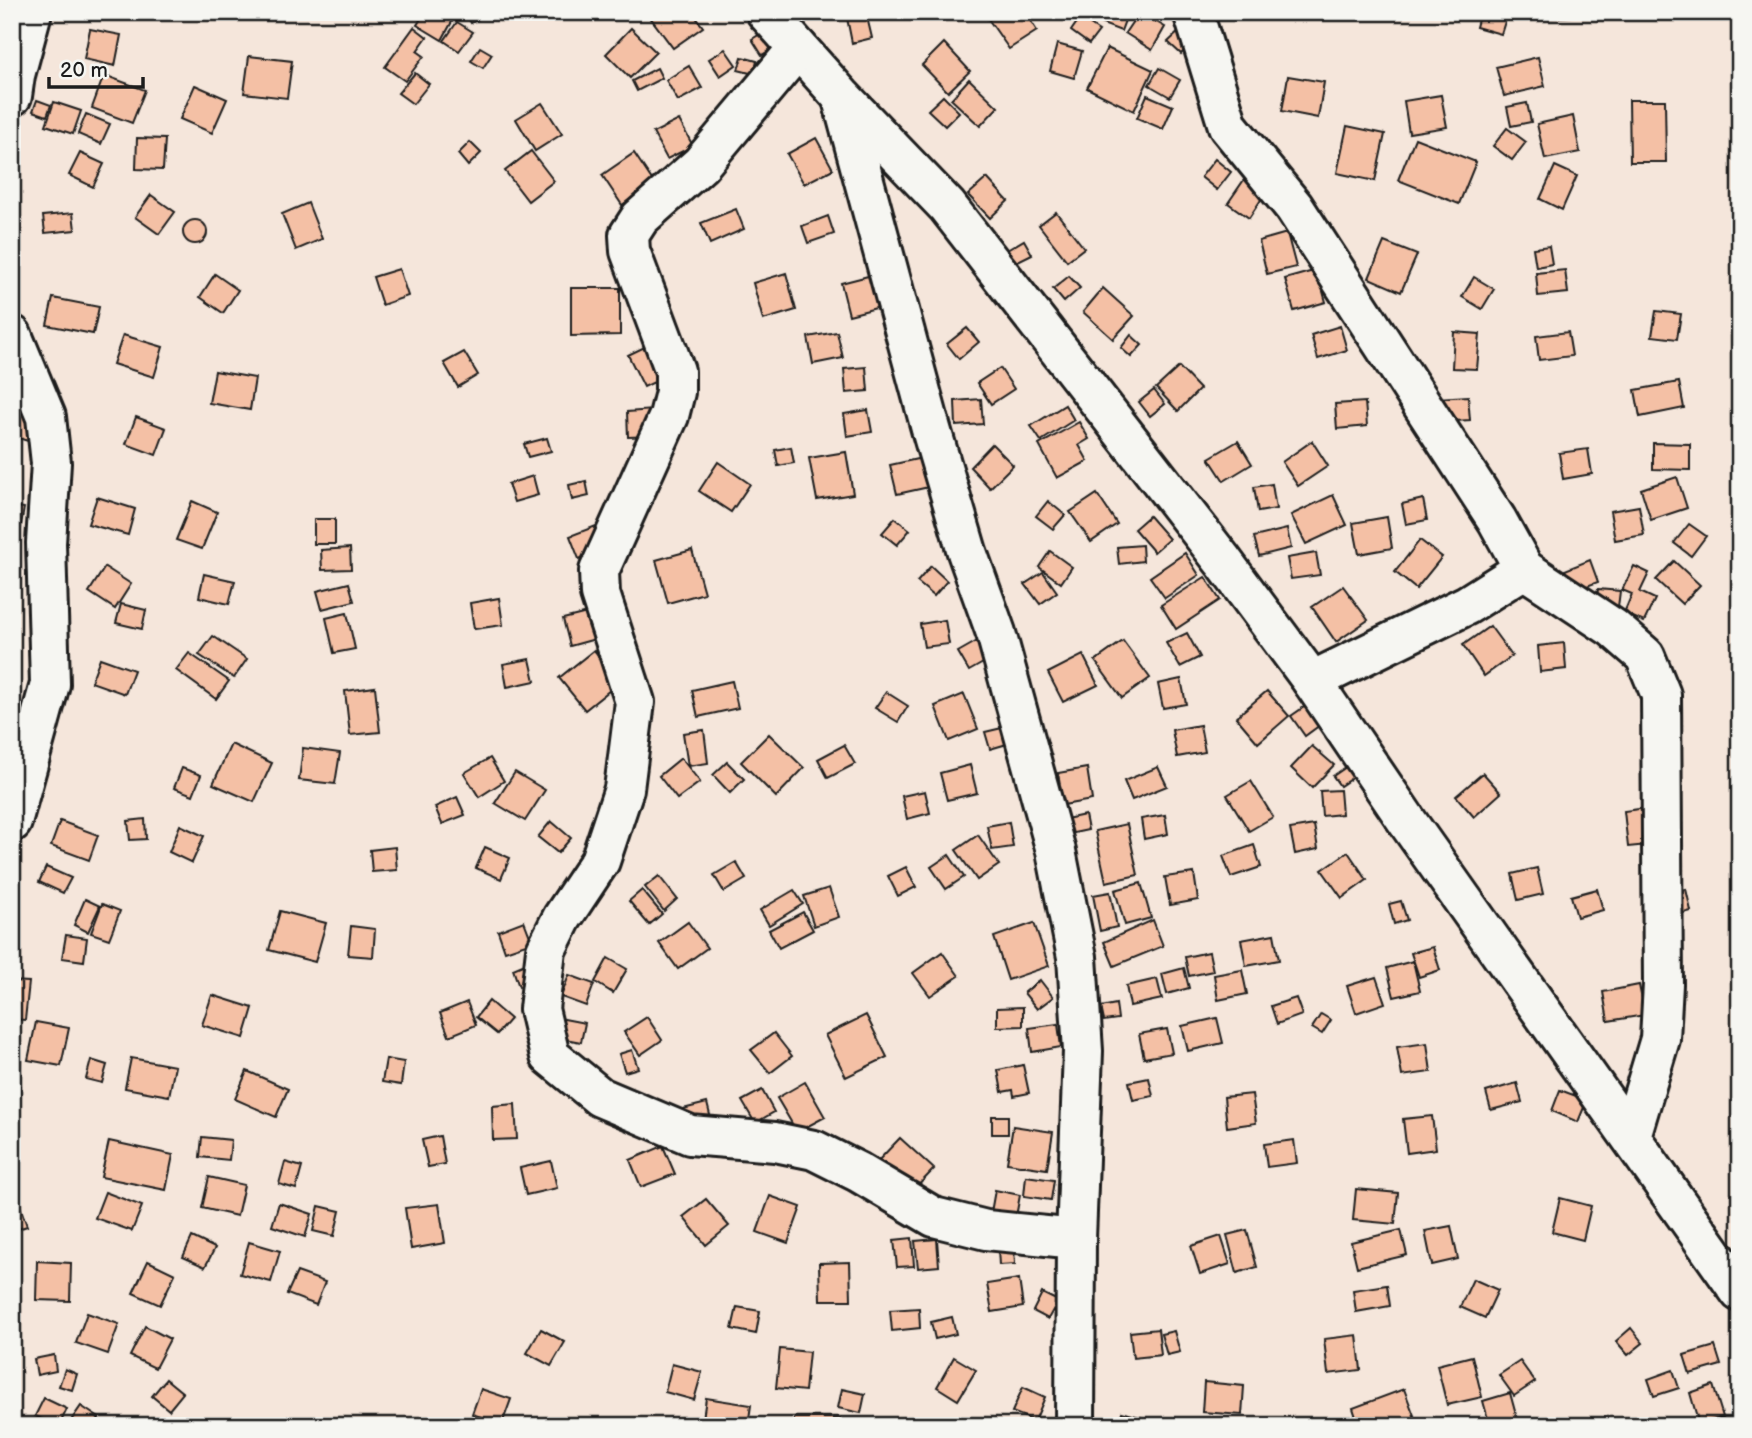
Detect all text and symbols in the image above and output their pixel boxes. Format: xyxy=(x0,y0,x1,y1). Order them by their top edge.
scale bar xyxy=(49,46,144,90)
text: 20 m xyxy=(60,58,108,83)

